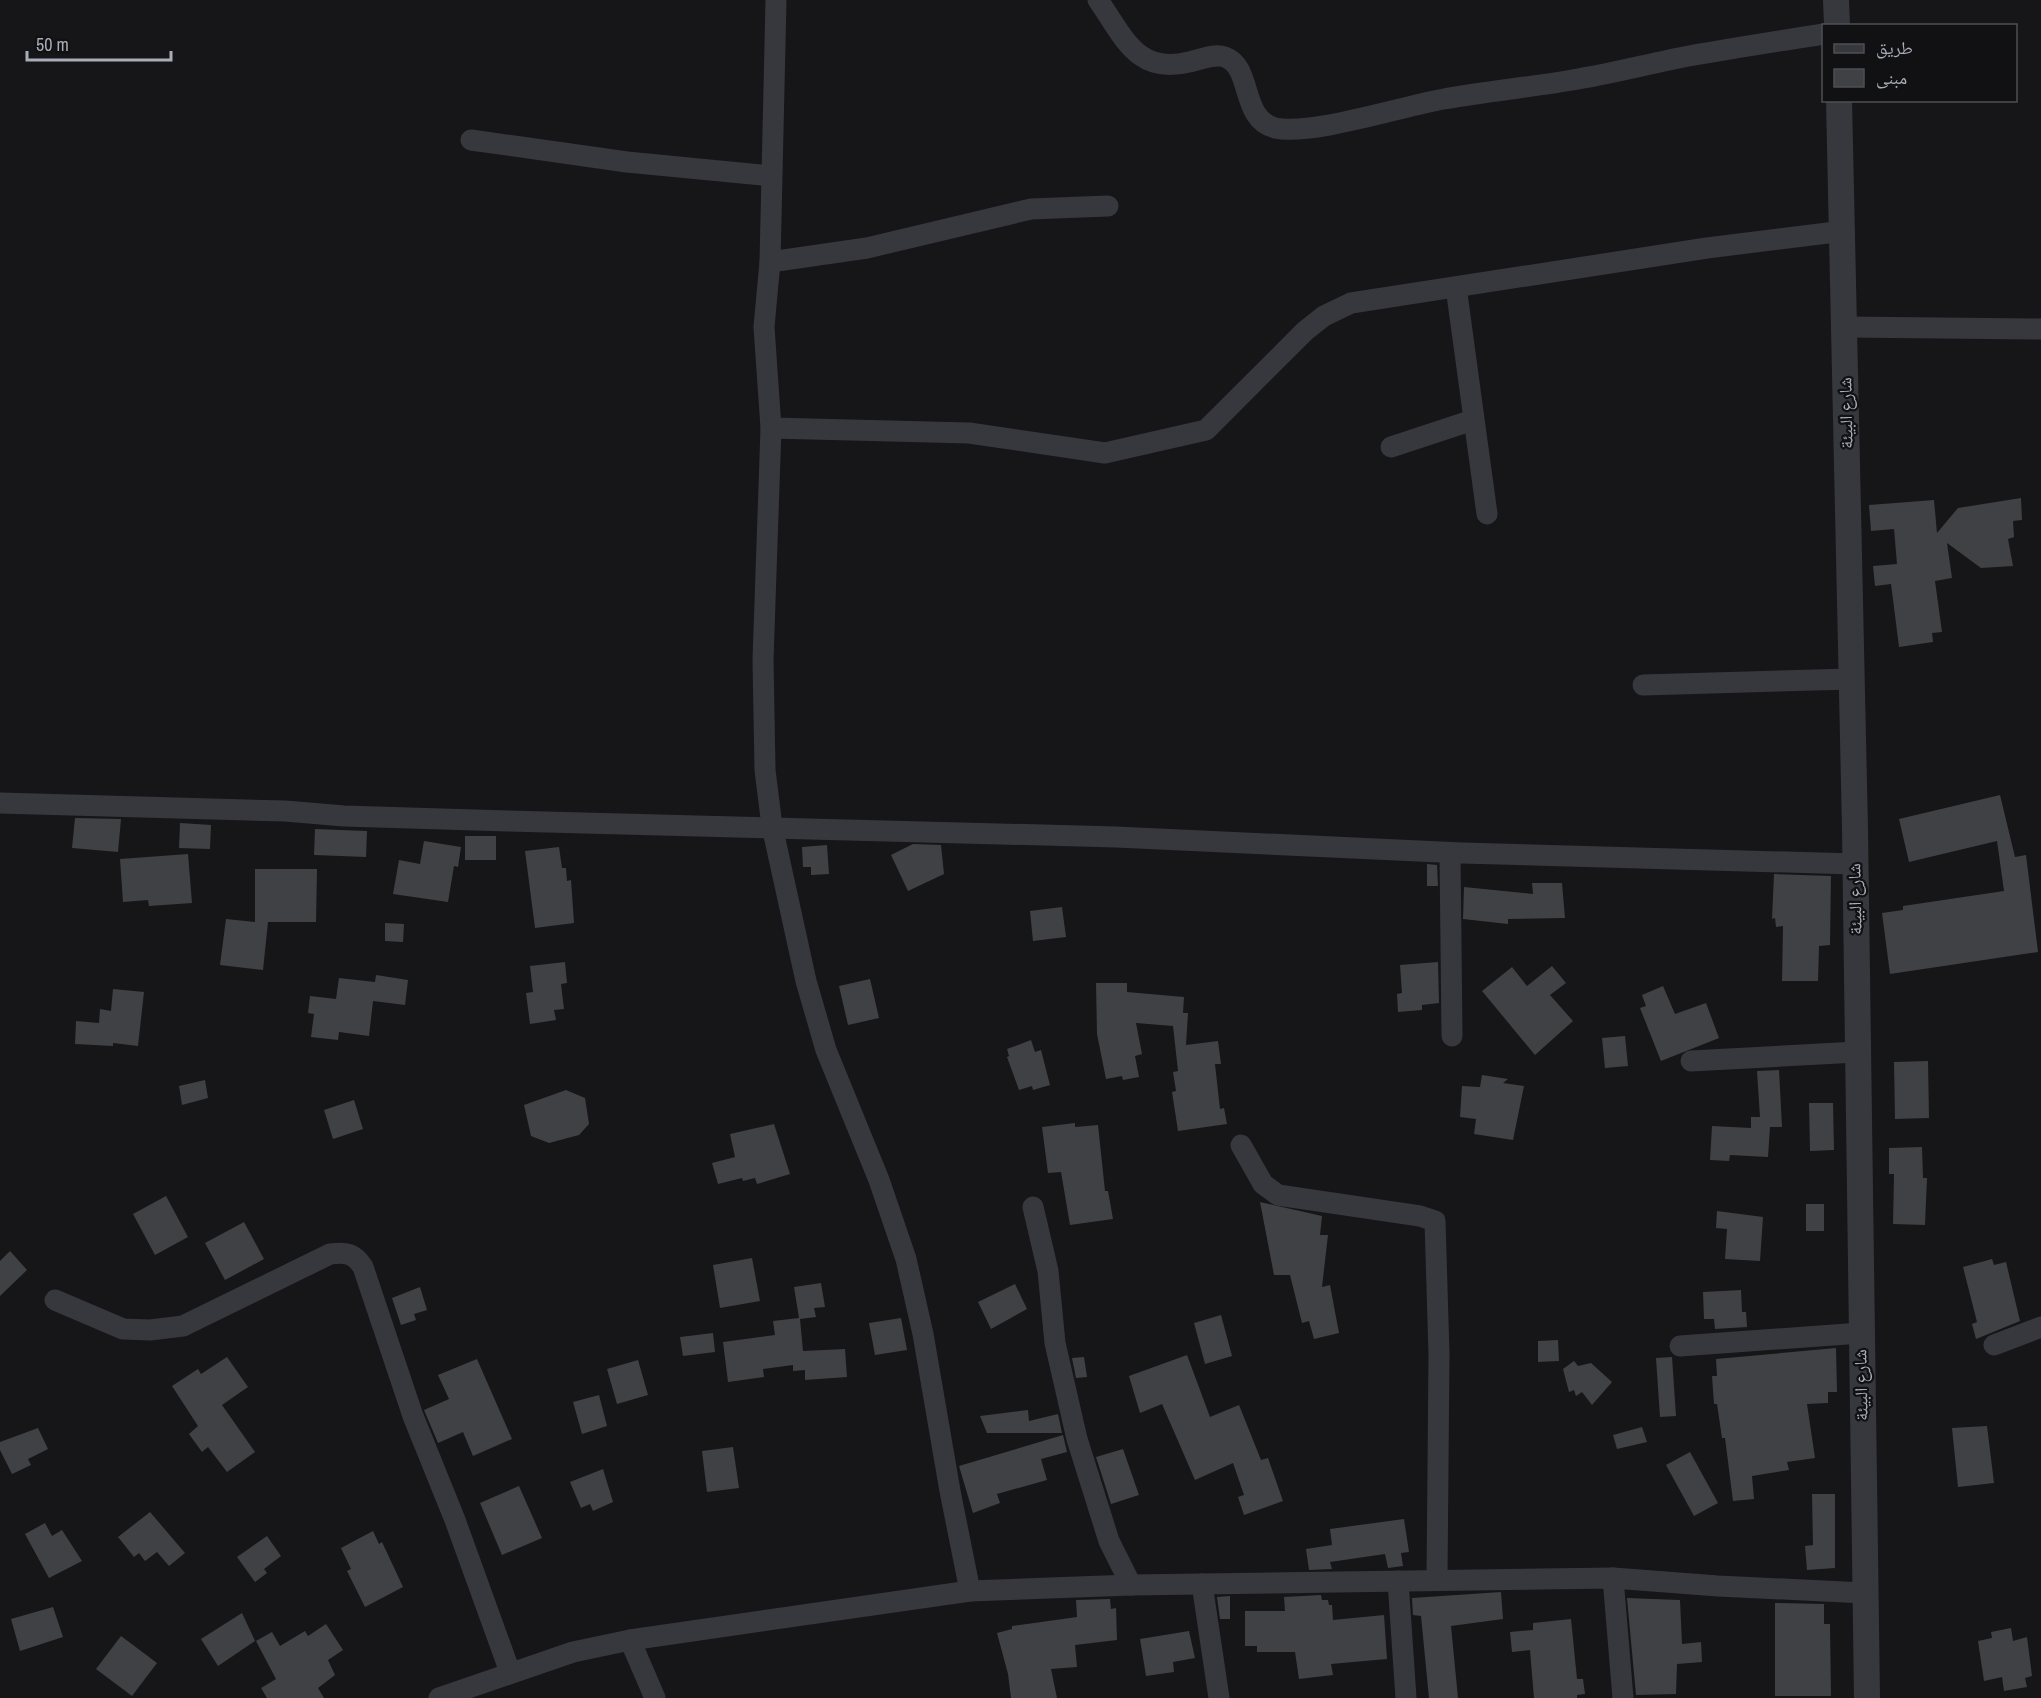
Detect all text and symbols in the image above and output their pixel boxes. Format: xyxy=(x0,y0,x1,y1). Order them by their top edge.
scale bar xyxy=(27,24,171,62)
legend xyxy=(1822,24,2017,102)
text: 50 m xyxy=(36,32,69,57)
text: طريق xyxy=(1876,35,1913,60)
text: مبنى xyxy=(1876,65,1907,90)
street label: شارع البيئة xyxy=(1832,377,1859,449)
street label: شارع البيئة xyxy=(1841,863,1868,935)
street label: شارع البيئة xyxy=(1847,1349,1874,1421)

